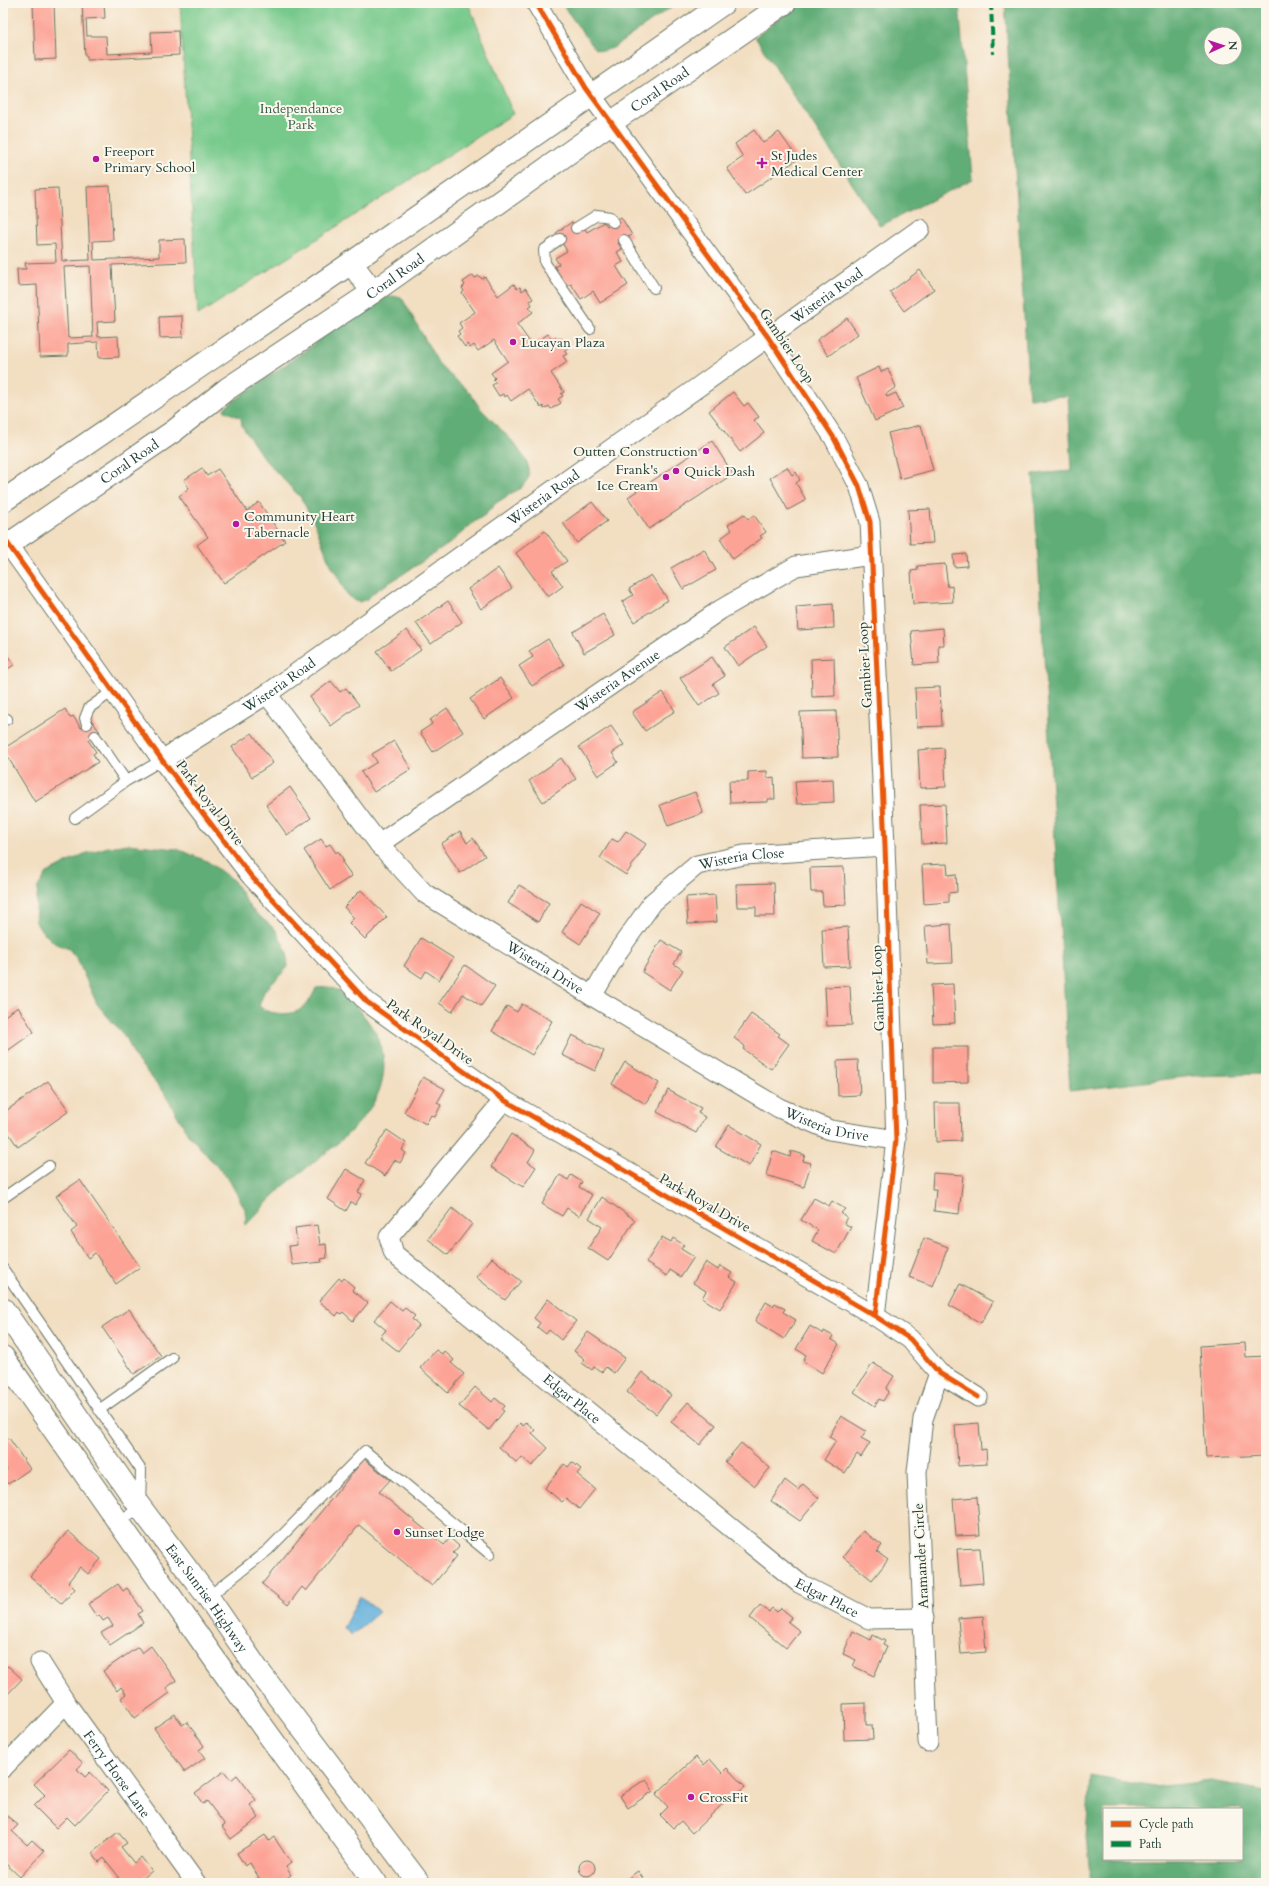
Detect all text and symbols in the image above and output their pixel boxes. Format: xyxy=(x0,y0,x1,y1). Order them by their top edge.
north arrow xyxy=(1203,26,1243,66)
text: N xyxy=(1225,40,1240,51)
street label: Coral Road xyxy=(626,62,693,116)
park label: Independance Park xyxy=(260,99,342,134)
place label: Freeport Primary School xyxy=(104,142,196,177)
place label: St Judes Medical Center xyxy=(771,146,863,181)
marker: Freeport Primary School xyxy=(91,154,101,164)
marker: St Judes Medical Center xyxy=(756,157,768,169)
street label: Coral Road xyxy=(362,249,428,304)
street label: Wisteria Road xyxy=(786,263,867,328)
street label: Gambier Loop xyxy=(755,305,819,387)
place label: Lucayan Plaza xyxy=(521,333,605,352)
marker: Lucayan Plaza xyxy=(508,337,518,347)
street label: Coral Road xyxy=(96,434,163,489)
place label: Outten Construction xyxy=(573,442,698,461)
marker: Outten Construction xyxy=(701,446,711,456)
place label: Frank's Ice Cream xyxy=(597,460,658,495)
place label: Quick Dash xyxy=(684,462,755,481)
street label: Wisteria Road xyxy=(502,465,584,530)
marker: Quick Dash xyxy=(671,466,681,476)
marker: Frank's Ice Cream xyxy=(661,472,671,482)
place label: Community Heart Tabernacle xyxy=(244,507,355,542)
marker: Community Heart Tabernacle xyxy=(231,519,241,529)
street label: Gambier Loop xyxy=(853,621,877,709)
street label: Wisteria Avenue xyxy=(570,645,664,717)
street label: Wisteria Road xyxy=(238,653,320,717)
street label: Park Royal Drive xyxy=(172,756,248,850)
street label: Wisteria Close xyxy=(696,843,785,874)
street label: Wisteria Drive xyxy=(502,936,588,998)
street label: Gambier Loop xyxy=(867,944,889,1032)
street label: Park Royal Drive xyxy=(383,995,477,1069)
street label: Wisteria Drive xyxy=(781,1102,870,1145)
street label: Park Royal Drive xyxy=(656,1169,754,1237)
street label: Edgar Place xyxy=(539,1369,605,1428)
street label: Aramander Circle xyxy=(909,1503,933,1609)
place label: Sunset Lodge xyxy=(405,1523,485,1542)
marker: Sunset Lodge xyxy=(392,1527,402,1537)
street label: East Sunrise Highway xyxy=(161,1540,253,1657)
street label: Edgar Place xyxy=(792,1573,862,1622)
street label: Ferry Horse Lane xyxy=(79,1726,155,1822)
place label: CrossFit xyxy=(699,1788,749,1807)
marker: CrossFit xyxy=(686,1792,696,1802)
legend xyxy=(1103,1808,1243,1860)
text: Cycle path xyxy=(1139,1816,1194,1832)
text: Path xyxy=(1139,1836,1162,1852)

